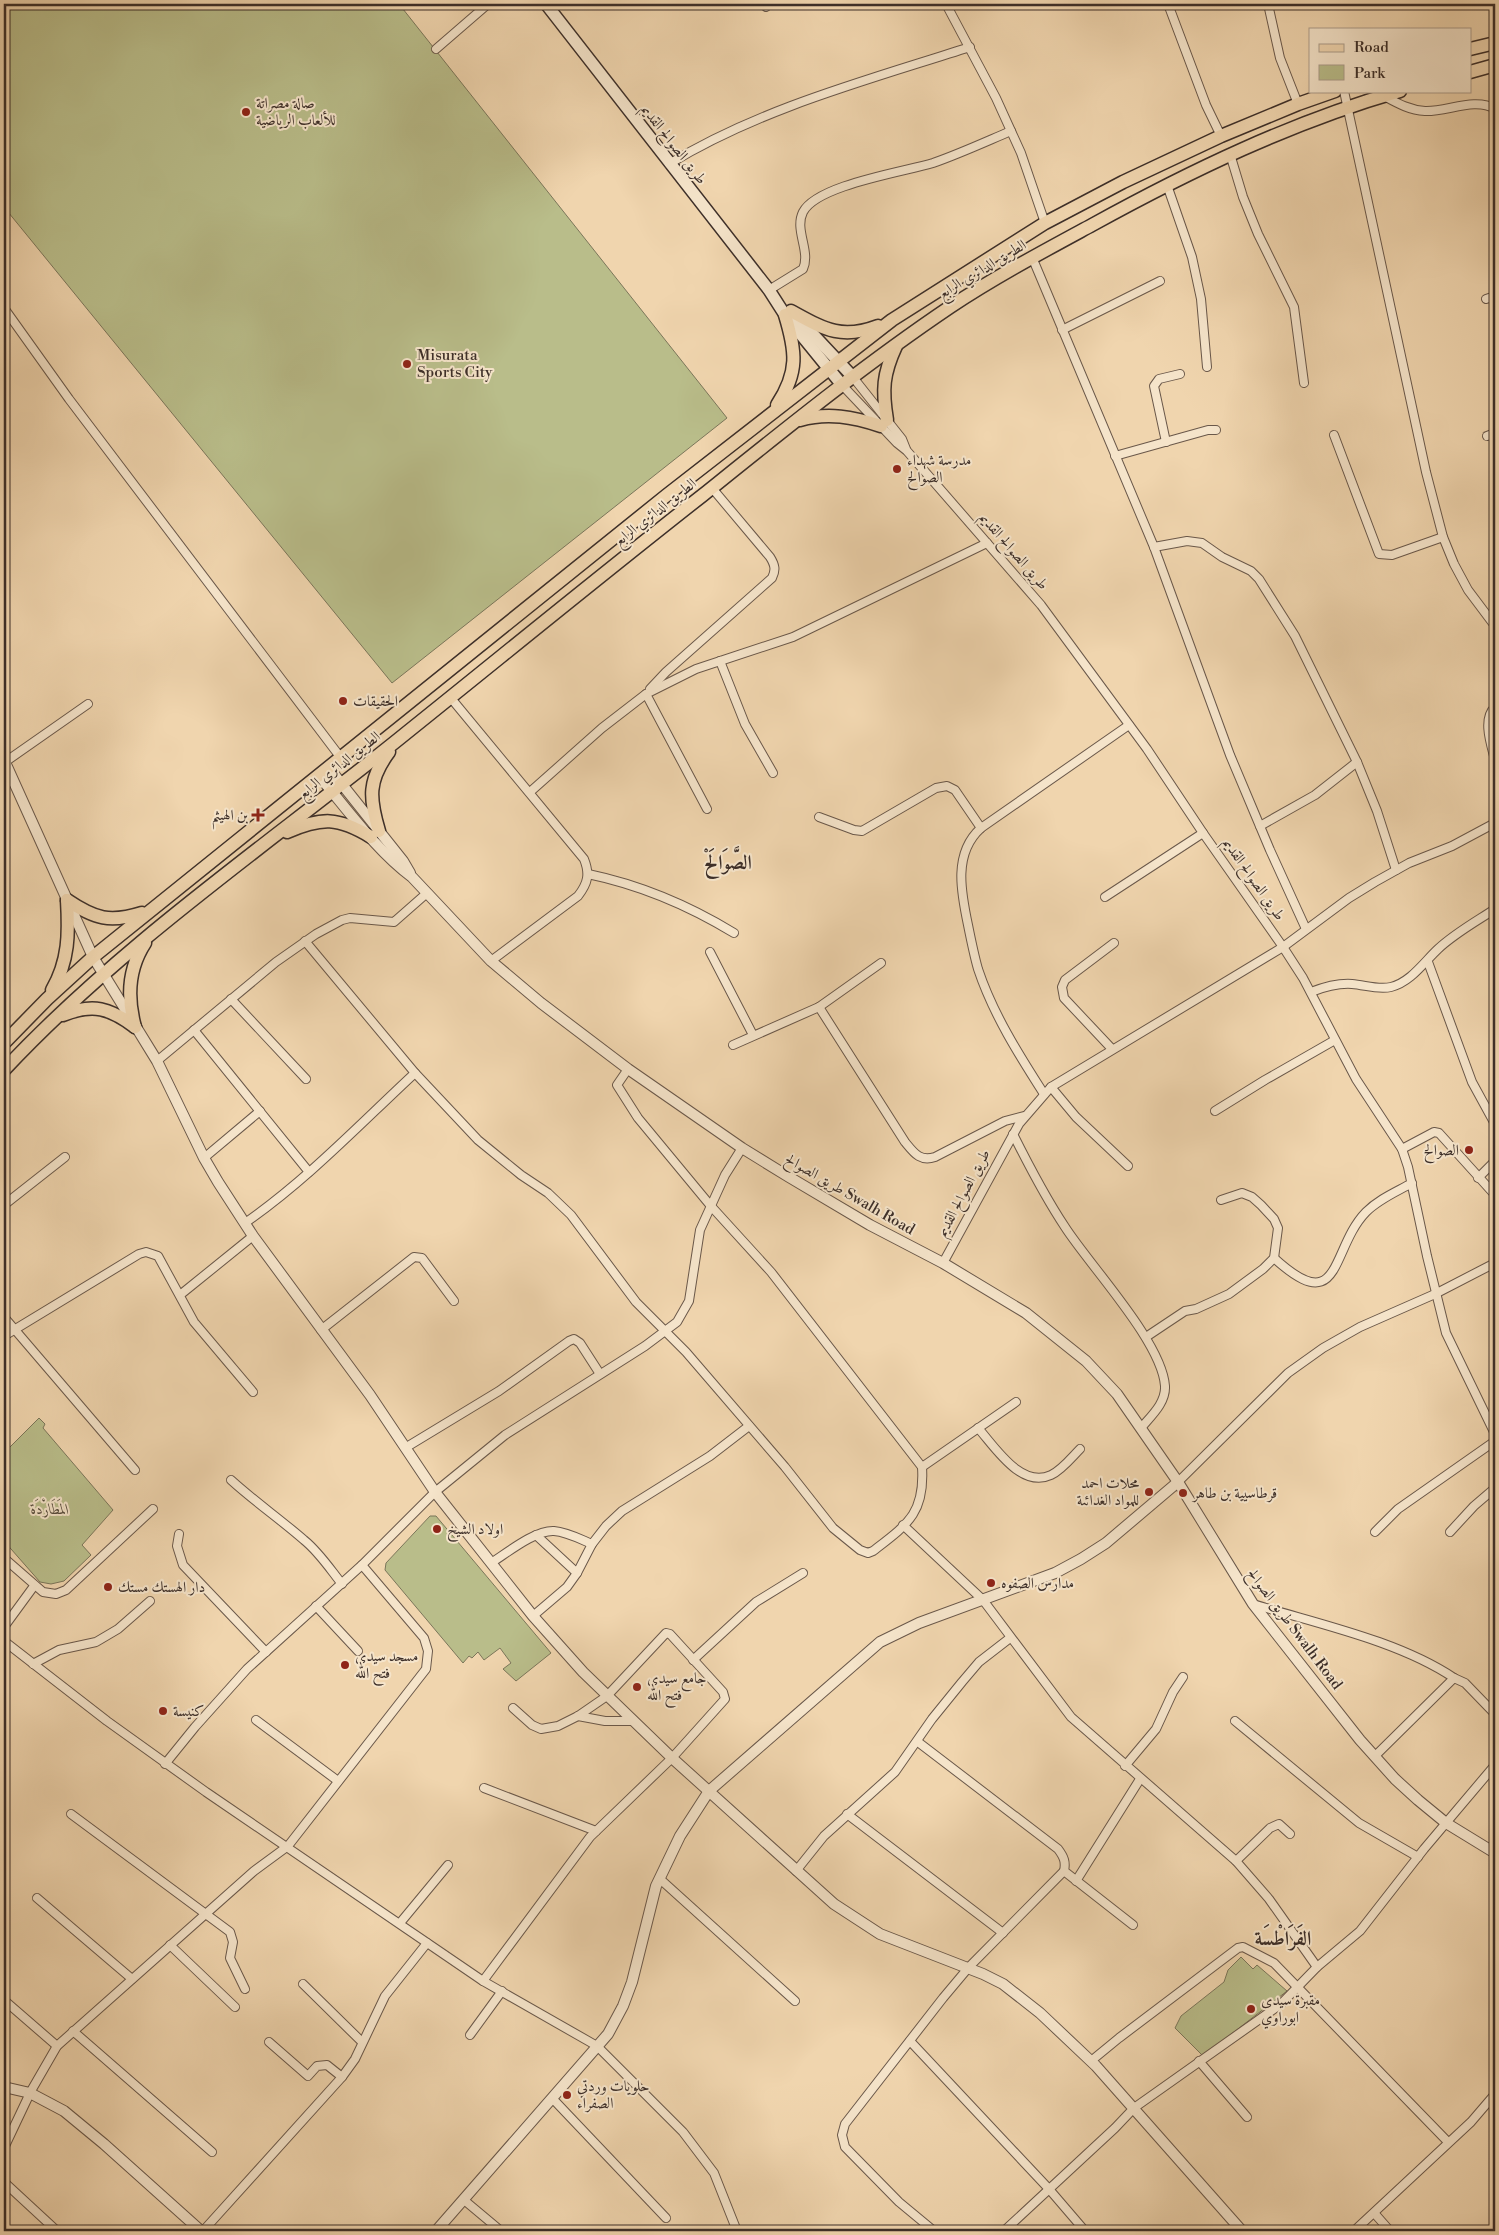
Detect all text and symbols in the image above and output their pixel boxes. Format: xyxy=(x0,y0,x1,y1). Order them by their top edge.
legend xyxy=(1309,28,1472,92)
text: Road xyxy=(1354,38,1389,57)
text: Park xyxy=(1354,64,1386,83)
place label: صالة مصراتة للألعاب الرياضية xyxy=(256,94,336,130)
street label: طريق الصوالح القديم xyxy=(633,100,711,191)
marker: صالة مصراتة للألعاب الرياضية xyxy=(240,106,252,118)
street label: الطريق الدائري الرابع xyxy=(935,236,1032,307)
place label: Misurata Sports City xyxy=(417,346,493,382)
marker: Misurata Sports City xyxy=(401,358,413,370)
place label: مدرسة شهداء الصوالح xyxy=(907,451,971,491)
marker: مدرسة شهداء الصوالح xyxy=(891,463,903,475)
street label: الطريق الدائري الرابع xyxy=(610,474,703,554)
street label: طريق الصوالح القديم xyxy=(972,509,1053,597)
place label: الحقيقات xyxy=(353,692,398,711)
marker: الحقيقات xyxy=(337,695,349,707)
street label: الطريق الدائري الرابع xyxy=(294,727,387,807)
place label: بن الهيثم xyxy=(211,806,248,830)
marker: بن الهيثم xyxy=(252,809,264,821)
street label: طريق الصوالح القديم xyxy=(1215,834,1289,927)
district label: الصَّوَالَحْ xyxy=(704,846,752,879)
place label: الصوالح xyxy=(1423,1141,1459,1164)
marker: الصوالح xyxy=(1463,1144,1475,1156)
street label: طريق الصوالح القديم xyxy=(932,1146,998,1242)
street label: طريق الصوالح Swalh Road xyxy=(779,1149,919,1243)
place label: محلات احمد للمواد الغدائىة xyxy=(1077,1474,1139,1510)
place label: قرطاسيية بن طاهر xyxy=(1191,1484,1277,1503)
marker: محلات احمد للمواد الغدائىة xyxy=(1143,1486,1155,1498)
marker: قرطاسيية بن طاهر xyxy=(1177,1487,1189,1499)
park label: المَطَارْدَة xyxy=(30,1498,69,1519)
place label: اولاد الشيخ xyxy=(447,1520,503,1543)
marker: اولاد الشيخ xyxy=(431,1523,443,1535)
street label: طريق الصوالح Swalh Road xyxy=(1240,1565,1347,1696)
place label: مدارس الصفوه xyxy=(1001,1574,1074,1593)
marker: مدارس الصفوه xyxy=(985,1577,997,1589)
place label: دار الهستك مستك xyxy=(118,1578,205,1597)
marker: دار الهستك مستك xyxy=(102,1581,114,1593)
place label: مسجد سيدي فتح الله xyxy=(355,1647,418,1687)
marker: مسجد سيدي فتح الله xyxy=(339,1659,351,1671)
place label: جامع سيدي فتح الله xyxy=(647,1669,707,1709)
marker: جامع سيدي فتح الله xyxy=(631,1681,643,1693)
place label: كنيسة xyxy=(173,1702,204,1721)
marker: كنيسة xyxy=(157,1705,169,1717)
district label: الفَرَاطْسَة xyxy=(1255,1923,1311,1952)
place label: مقبرة سيدى ابوراوي xyxy=(1261,1991,1320,2029)
marker: مقبرة سيدى ابوراوي xyxy=(1245,2003,1257,2015)
place label: حلويات وردتي الصفراء xyxy=(577,2077,650,2113)
marker: حلويات وردتي الصفراء xyxy=(561,2089,573,2101)

